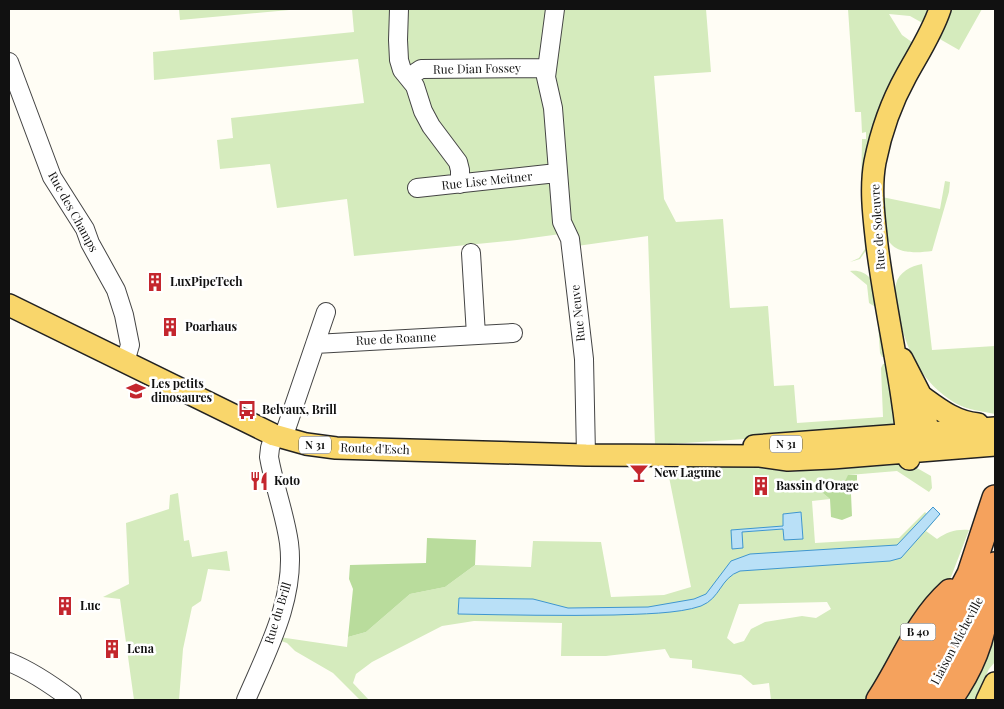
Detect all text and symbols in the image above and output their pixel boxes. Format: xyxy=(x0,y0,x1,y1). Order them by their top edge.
street label: Rue Dian Fossey xyxy=(433,59,521,77)
street label: Rue Lise Meitner xyxy=(441,167,534,193)
street label: Rue des Champs xyxy=(45,168,103,255)
street label: Rue de Soleuvre xyxy=(866,184,888,271)
building icon: LuxPipeTech xyxy=(144,271,166,293)
place label: LuxPipeTech xyxy=(170,273,243,289)
street label: Rue Neuve xyxy=(566,284,588,342)
building icon: Poarhaus xyxy=(159,316,181,338)
place label: Poarhaus xyxy=(185,318,238,334)
street label: Rue de Roanne xyxy=(355,328,437,348)
place label: Les petits dinosaures xyxy=(151,375,213,405)
school or university icon: Les petits dinosaures xyxy=(125,380,147,402)
bus stop icon: Belvaux, Brill xyxy=(236,399,258,421)
place label: Belvaux, Brill xyxy=(262,401,337,417)
road number: N 31 xyxy=(299,436,331,454)
road number: N 31 xyxy=(770,436,802,452)
street label: Route d'Esch xyxy=(340,439,410,457)
bar icon: New Lagune xyxy=(628,462,650,484)
place label: New Lagune xyxy=(654,464,721,480)
restaurant icon: Koto xyxy=(248,470,270,492)
place label: Koto xyxy=(274,472,300,488)
building icon: Bassin d'Orage xyxy=(750,475,772,497)
place label: Bassin d'Orage xyxy=(776,477,859,493)
street label: Rue du Brill xyxy=(260,579,294,646)
street label: Liaison Micheville xyxy=(926,594,986,687)
building icon: Luc xyxy=(54,595,76,617)
place label: Luc xyxy=(80,597,101,613)
road number: B 40 xyxy=(900,624,936,640)
building icon: Lena xyxy=(101,638,123,660)
place label: Lena xyxy=(127,640,155,656)

